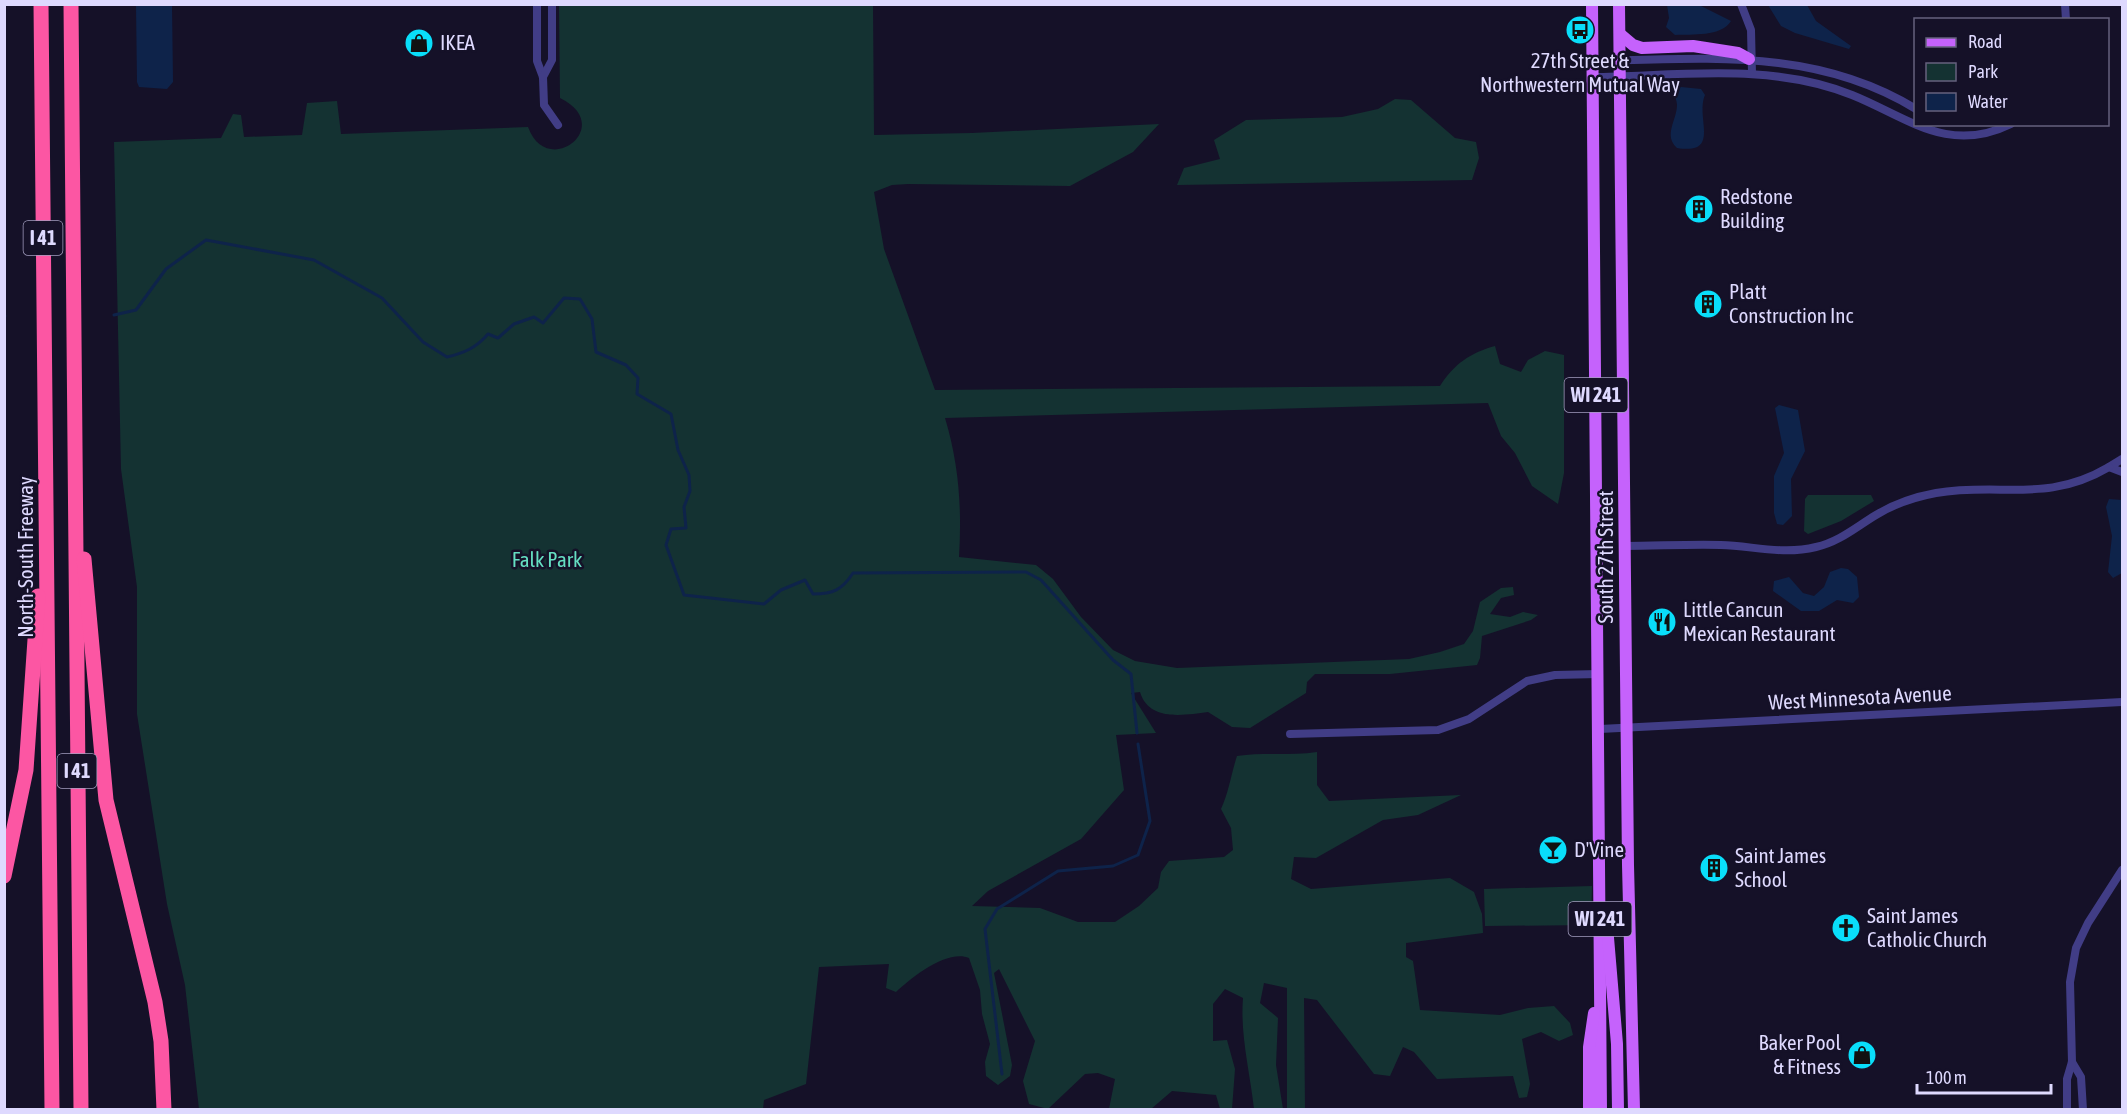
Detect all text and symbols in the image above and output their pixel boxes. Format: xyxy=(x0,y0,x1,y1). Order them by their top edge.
bus stop icon: 27th Street & Northwestern Mutual Way xyxy=(1564,14,1596,46)
legend xyxy=(1914,18,2109,126)
shop icon: IKEA xyxy=(403,27,435,59)
place label: IKEA xyxy=(440,30,476,54)
text: Road xyxy=(1968,31,2002,52)
place label: 27th Street & Northwestern Mutual Way xyxy=(1480,48,1680,96)
text: Park xyxy=(1968,61,1998,82)
text: Water xyxy=(1968,91,2008,112)
place label: Redstone Building xyxy=(1720,184,1793,232)
building icon: Redstone Building xyxy=(1683,193,1715,225)
road number: I 41 xyxy=(24,221,63,255)
place label: Platt Construction Inc xyxy=(1729,279,1853,327)
building icon: Platt Construction Inc xyxy=(1692,288,1724,320)
road number: WI 241 xyxy=(1564,378,1628,412)
street label: North-South Freeway xyxy=(13,476,37,638)
street label: South 27th Street xyxy=(1593,491,1617,623)
park label: Falk Park xyxy=(512,547,582,571)
place label: Little Cancun Mexican Restaurant xyxy=(1683,597,1835,645)
restaurant icon: Little Cancun Mexican Restaurant xyxy=(1646,606,1678,638)
street label: West Minnesota Avenue xyxy=(1768,680,1952,714)
road number: I 41 xyxy=(58,754,97,788)
bar icon: D'Vine xyxy=(1537,834,1569,866)
place label: D'Vine xyxy=(1574,837,1624,861)
place label: Saint James School xyxy=(1735,843,1826,891)
building icon: Saint James School xyxy=(1698,852,1730,884)
road number: WI 241 xyxy=(1568,902,1632,936)
place label: Saint James Catholic Church xyxy=(1867,903,1987,951)
church icon: Saint James Catholic Church xyxy=(1830,912,1862,944)
place label: Baker Pool & Fitness xyxy=(1758,1030,1841,1078)
shop icon: Baker Pool & Fitness xyxy=(1846,1039,1878,1071)
scale bar xyxy=(1917,1057,2050,1095)
text: 100 m xyxy=(1926,1067,1967,1088)

